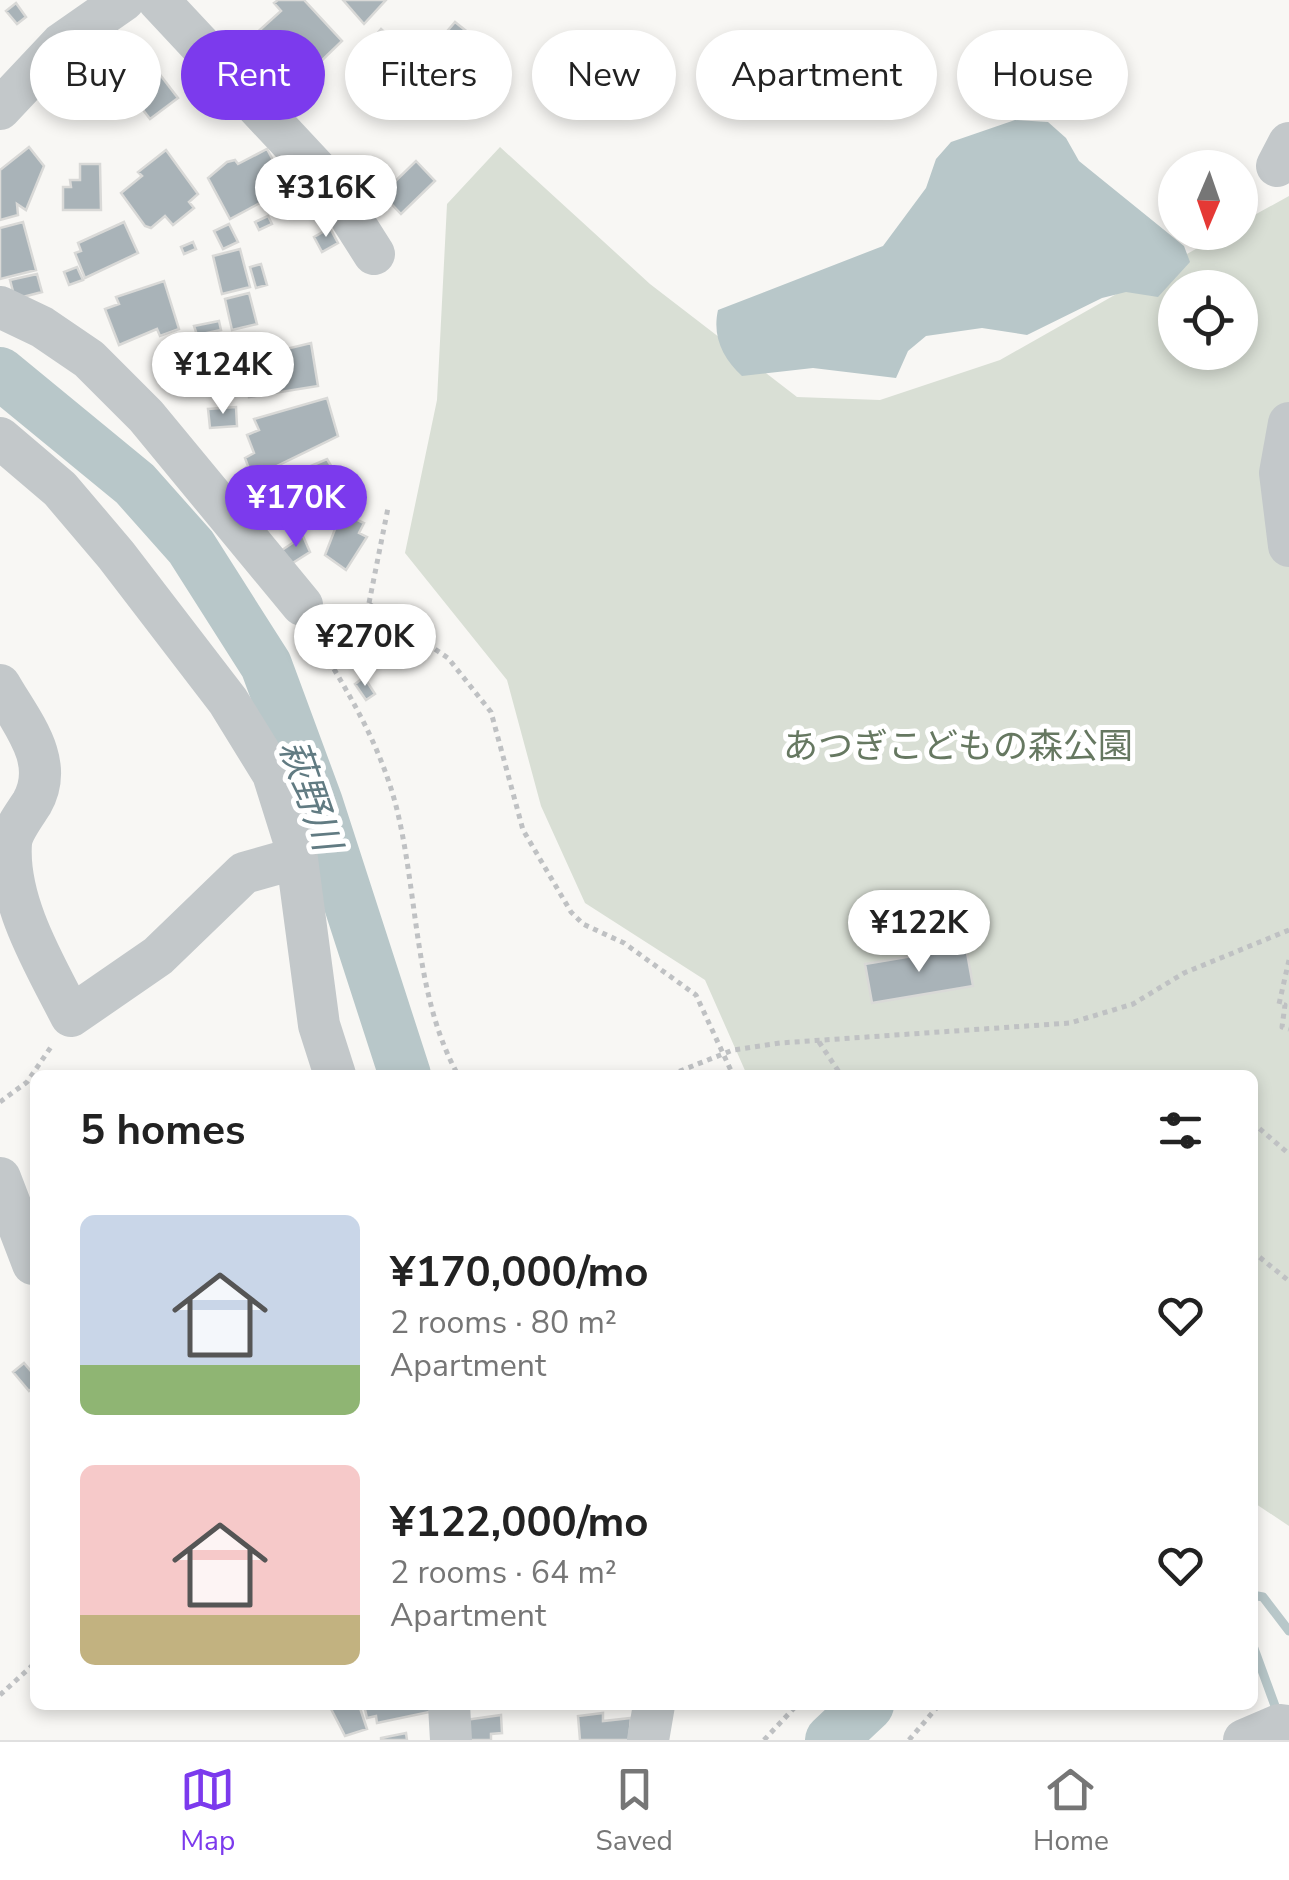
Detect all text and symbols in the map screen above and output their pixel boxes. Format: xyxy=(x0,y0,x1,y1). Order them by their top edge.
chip: Buy xyxy=(30,30,161,120)
chip: Rent xyxy=(181,30,325,120)
chip: Filters xyxy=(345,30,512,120)
chip: New xyxy=(532,30,676,120)
chip: Apartment xyxy=(696,30,937,120)
chip: House xyxy=(957,30,1128,120)
north arrow xyxy=(1158,150,1258,250)
map controls xyxy=(1158,150,1258,370)
pin: ¥316K xyxy=(256,155,396,240)
text: ¥316K xyxy=(277,166,375,209)
button: locate xyxy=(1158,270,1258,370)
pin: ¥124K xyxy=(153,332,293,417)
text: ¥124K xyxy=(174,343,272,386)
pin: ¥170K xyxy=(226,465,366,550)
text: ¥170K xyxy=(247,476,345,519)
pin: ¥270K xyxy=(295,604,435,689)
text: ¥270K xyxy=(316,615,414,658)
park label: あつぎこどもの森公園 xyxy=(783,723,1133,770)
water label: 萩野川 xyxy=(267,733,354,861)
pin: ¥122K xyxy=(849,890,989,975)
text: ¥122K xyxy=(870,901,968,944)
text: 5 homes xyxy=(80,1102,245,1159)
icon: filters xyxy=(1153,1103,1208,1158)
text: ¥170,000/mo xyxy=(390,1244,648,1301)
icon: home xyxy=(160,1255,280,1375)
icon: heart xyxy=(1153,1288,1208,1343)
text: 2 rooms · 80 m² xyxy=(390,1301,617,1344)
text: Apartment xyxy=(390,1344,546,1387)
text: ¥122,000/mo xyxy=(390,1494,648,1551)
icon: home xyxy=(160,1505,280,1625)
icon: heart xyxy=(1153,1538,1208,1593)
text: 2 rooms · 64 m² xyxy=(390,1551,617,1594)
text: Apartment xyxy=(390,1594,546,1637)
tab: Map xyxy=(180,1762,235,1860)
tab: Saved xyxy=(595,1762,673,1860)
tab: Home xyxy=(1033,1762,1109,1860)

